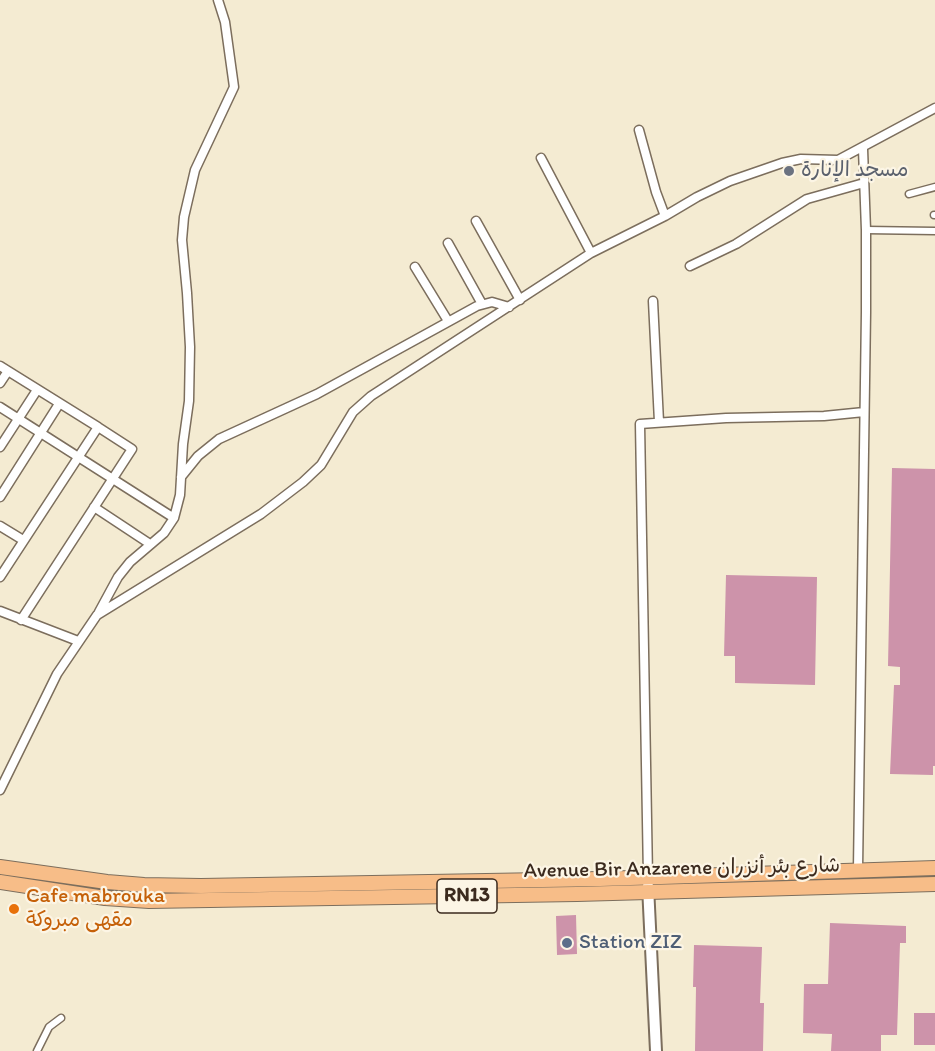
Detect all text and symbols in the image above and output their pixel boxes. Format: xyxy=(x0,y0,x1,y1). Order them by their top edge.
place label: مسجد الإنارة xyxy=(801,158,909,184)
marker: مسجد الإنارة xyxy=(782,164,796,178)
street label: Avenue Bir Anzarene شارع بئر أنزران xyxy=(524,854,840,884)
road number: RN13 xyxy=(437,879,497,913)
place label: Cafe mabrouka مقهى مبروكة xyxy=(26,884,165,934)
marker: Cafe mabrouka مقهى مبروكة xyxy=(7,902,21,916)
place label: Station ZIZ xyxy=(579,930,682,956)
marker: Station ZIZ xyxy=(560,936,574,950)

